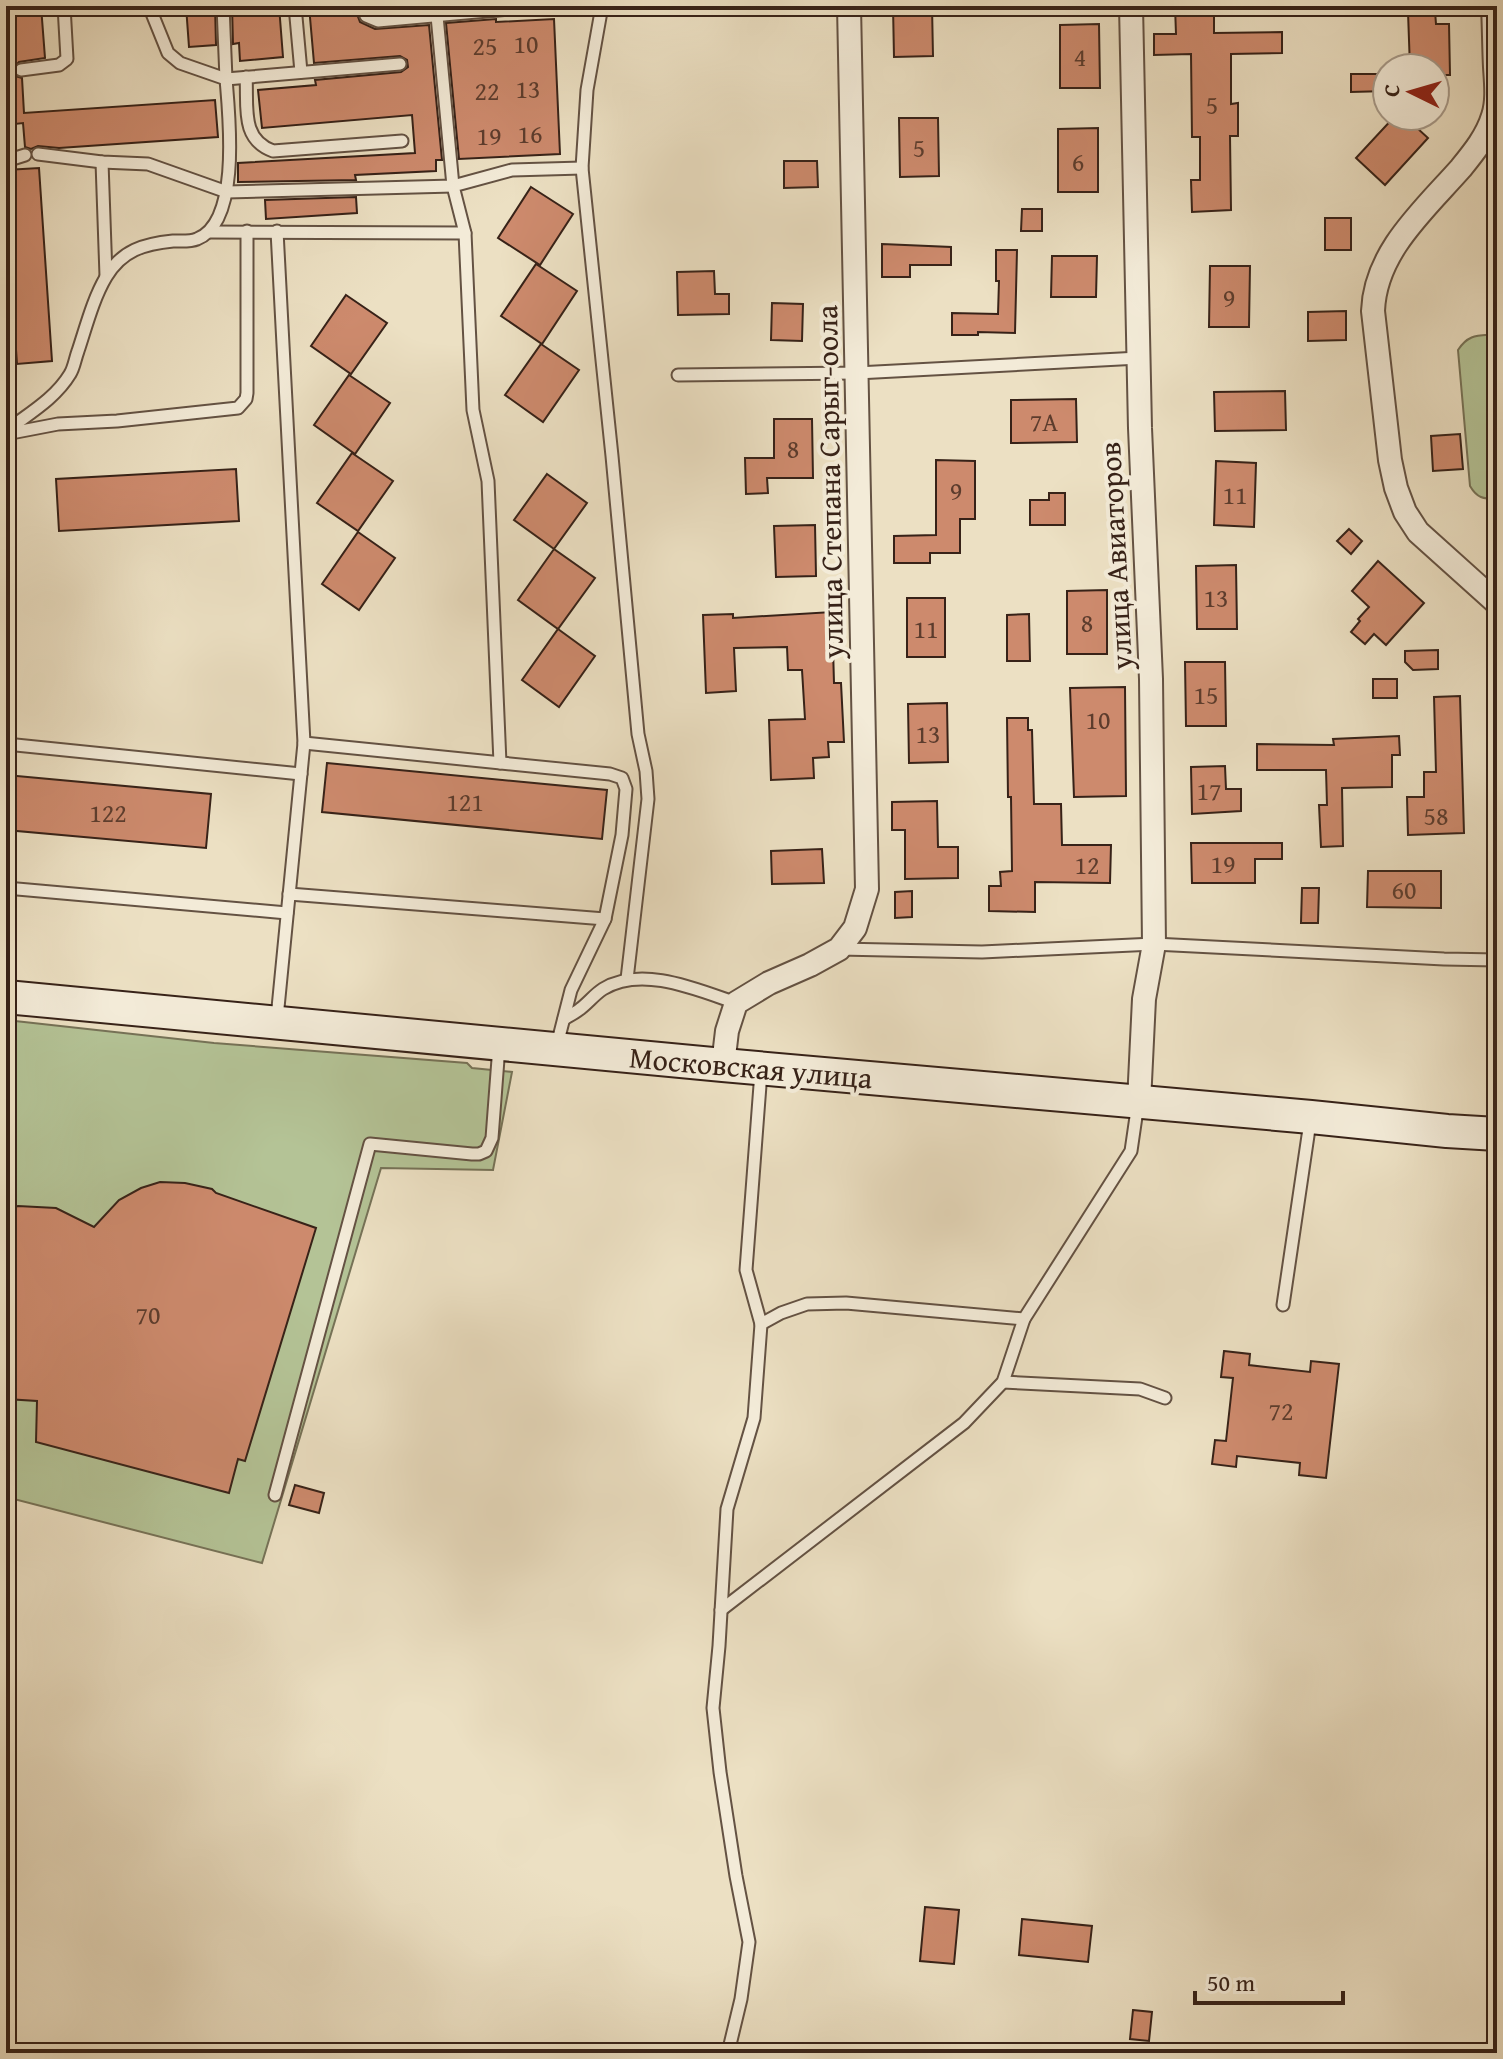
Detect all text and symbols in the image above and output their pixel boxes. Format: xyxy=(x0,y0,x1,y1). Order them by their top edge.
house number: 10 xyxy=(513,24,539,63)
house number: 25 xyxy=(472,26,498,65)
house number: 4 xyxy=(1074,37,1086,76)
north arrow xyxy=(1371,52,1451,132)
house number: 13 xyxy=(515,69,541,108)
house number: 22 xyxy=(474,71,500,110)
text: С xyxy=(1375,83,1408,98)
house number: 5 xyxy=(1206,85,1218,124)
house number: 16 xyxy=(517,114,543,153)
house number: 19 xyxy=(476,116,502,155)
house number: 5 xyxy=(913,128,925,167)
house number: 6 xyxy=(1072,142,1084,181)
house number: 9 xyxy=(1223,278,1235,317)
street label: улица Степана Сарыг-оола xyxy=(804,304,854,660)
house number: 7А xyxy=(1030,402,1058,441)
house number: 8 xyxy=(787,429,799,468)
street label: улица Авиаторов xyxy=(1087,441,1143,672)
house number: 9 xyxy=(950,471,962,510)
house number: 11 xyxy=(1222,475,1248,514)
house number: 13 xyxy=(1203,578,1229,617)
house number: 8 xyxy=(1081,603,1093,642)
house number: 11 xyxy=(913,609,939,648)
house number: 15 xyxy=(1193,675,1219,714)
house number: 10 xyxy=(1085,700,1111,739)
house number: 13 xyxy=(915,714,941,753)
house number: 17 xyxy=(1196,771,1222,810)
house number: 121 xyxy=(446,782,484,821)
house number: 122 xyxy=(89,793,127,832)
house number: 58 xyxy=(1423,796,1449,835)
house number: 19 xyxy=(1210,844,1236,883)
house number: 12 xyxy=(1074,845,1100,884)
house number: 60 xyxy=(1391,870,1417,909)
street label: Московская улица xyxy=(628,1034,875,1100)
house number: 70 xyxy=(135,1295,161,1334)
house number: 72 xyxy=(1268,1391,1294,1430)
scale bar xyxy=(1195,1955,1343,2005)
text: 50 m xyxy=(1207,1965,1255,2000)

